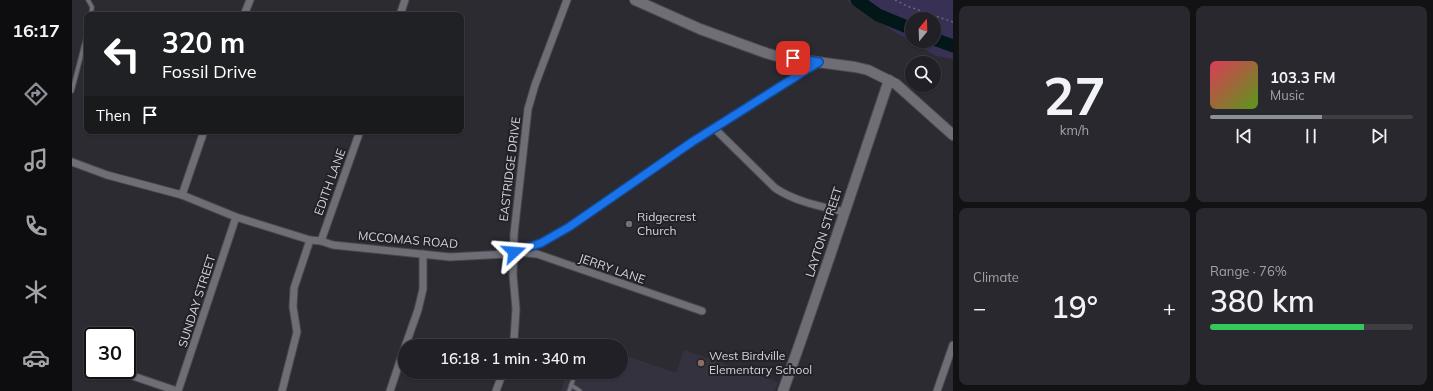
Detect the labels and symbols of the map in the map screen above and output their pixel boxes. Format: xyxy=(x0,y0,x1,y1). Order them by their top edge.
north arrow xyxy=(905,12,941,48)
pin xyxy=(776,41,810,75)
street label: EASTRIDGE DRIVE xyxy=(496,116,523,222)
street label: EDITH LANE xyxy=(311,146,349,217)
street label: LAYTON STREET xyxy=(802,184,845,279)
place label: Ridgecrest Church xyxy=(637,209,696,238)
marker: Ridgecrest Church xyxy=(624,219,634,229)
street label: MCCOMAS ROAD xyxy=(357,228,459,251)
position arrow xyxy=(493,231,535,273)
street label: JERRY LANE xyxy=(577,250,647,287)
street label: SUNDAY STREET xyxy=(174,252,219,349)
speed limit sign: 30 xyxy=(84,327,136,379)
place label: West Birdville Elementary School xyxy=(709,348,812,377)
marker: West Birdville Elementary School xyxy=(696,358,706,368)

